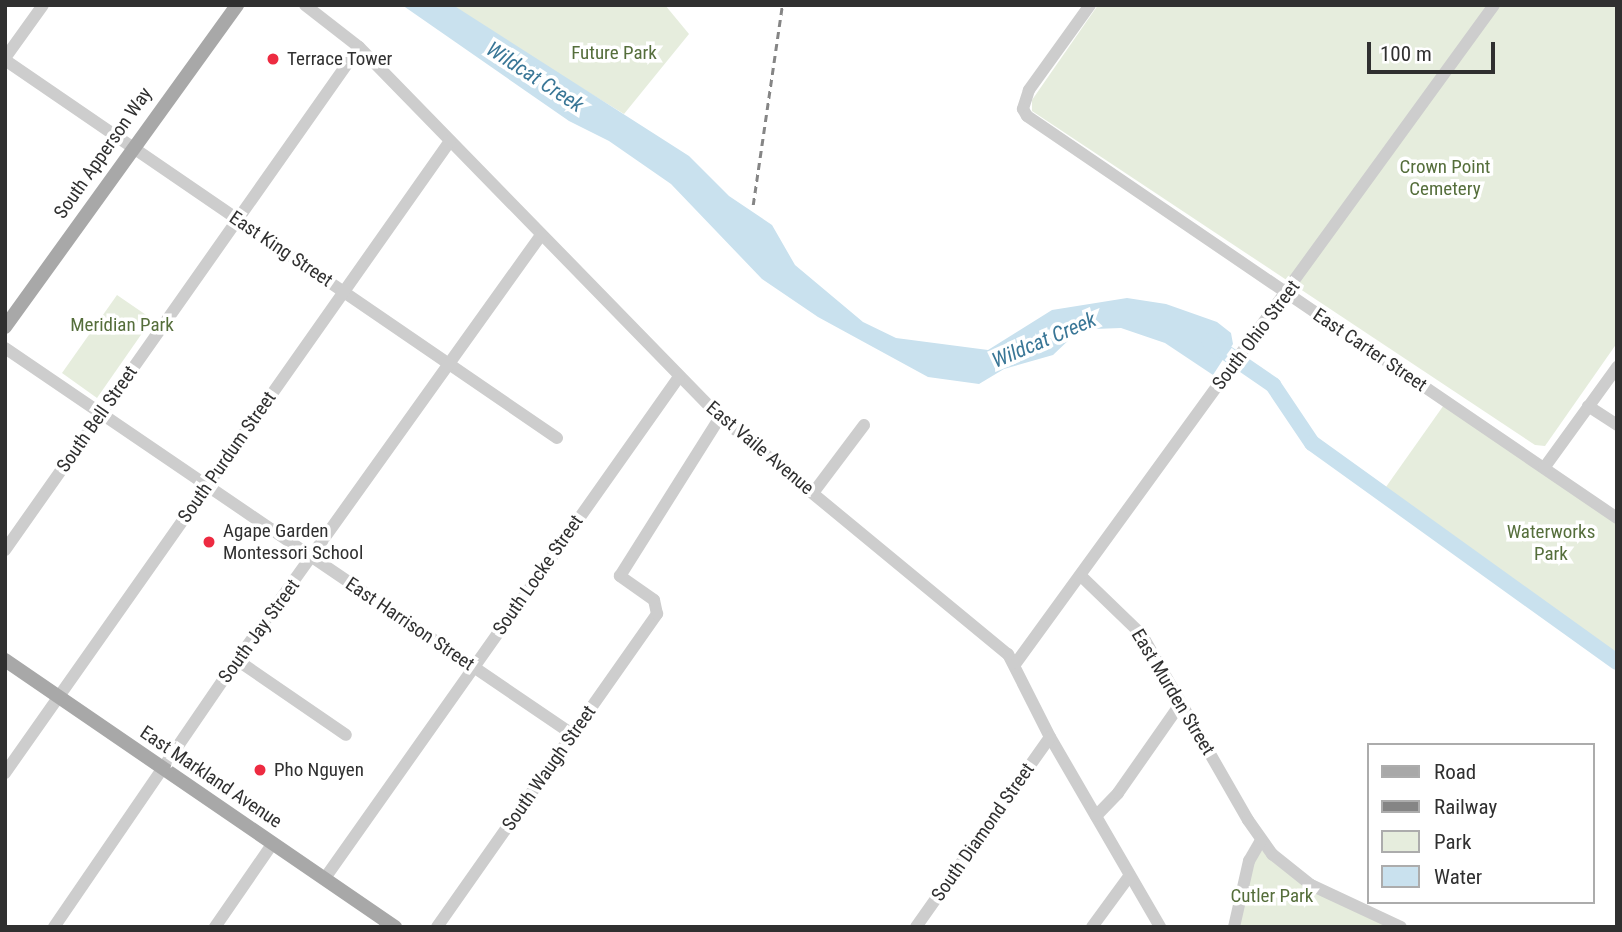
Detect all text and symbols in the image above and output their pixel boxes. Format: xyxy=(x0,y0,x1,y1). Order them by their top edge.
scale bar xyxy=(1370,28,1498,72)
water label: Wildcat Creek xyxy=(482,36,588,118)
park label: Future Park xyxy=(571,42,657,64)
text: 100 m xyxy=(1380,42,1432,66)
place label: Terrace Tower xyxy=(287,48,393,70)
marker: Terrace Tower xyxy=(265,51,281,67)
street label: South Apperson Way xyxy=(49,83,157,223)
park label: Crown Point Cemetery xyxy=(1400,156,1490,200)
street label: East King Street xyxy=(225,206,337,292)
street label: South Ohio Street xyxy=(1207,276,1305,394)
street label: East Carter Street xyxy=(1309,303,1431,397)
water label: Wildcat Creek xyxy=(988,307,1100,373)
park label: Meridian Park xyxy=(70,314,174,336)
street label: South Bell Street xyxy=(52,361,142,477)
street label: South Purdum Street xyxy=(173,387,281,527)
street label: East Vaile Avenue xyxy=(702,396,818,500)
street label: South Locke Street xyxy=(488,511,588,639)
place label: Agape Garden Montessori School xyxy=(223,520,363,564)
park label: Waterworks Park xyxy=(1507,521,1595,565)
marker: Agape Garden Montessori School xyxy=(201,534,217,550)
street label: East Harrison Street xyxy=(341,573,479,675)
street label: South Jay Street xyxy=(214,575,304,687)
street label: East Murden Street xyxy=(1126,625,1220,759)
street label: South Waugh Street xyxy=(497,701,601,835)
street label: East Markland Avenue xyxy=(136,721,286,833)
legend xyxy=(1366,743,1594,904)
place label: Pho Nguyen xyxy=(274,759,364,781)
street label: South Diamond Street xyxy=(927,759,1039,905)
text: Road xyxy=(1434,760,1476,784)
marker: Pho Nguyen xyxy=(252,762,268,778)
text: Railway xyxy=(1434,795,1497,819)
text: Park xyxy=(1434,830,1471,854)
text: Water xyxy=(1434,865,1482,889)
park label: Cutler Park xyxy=(1231,885,1313,907)

